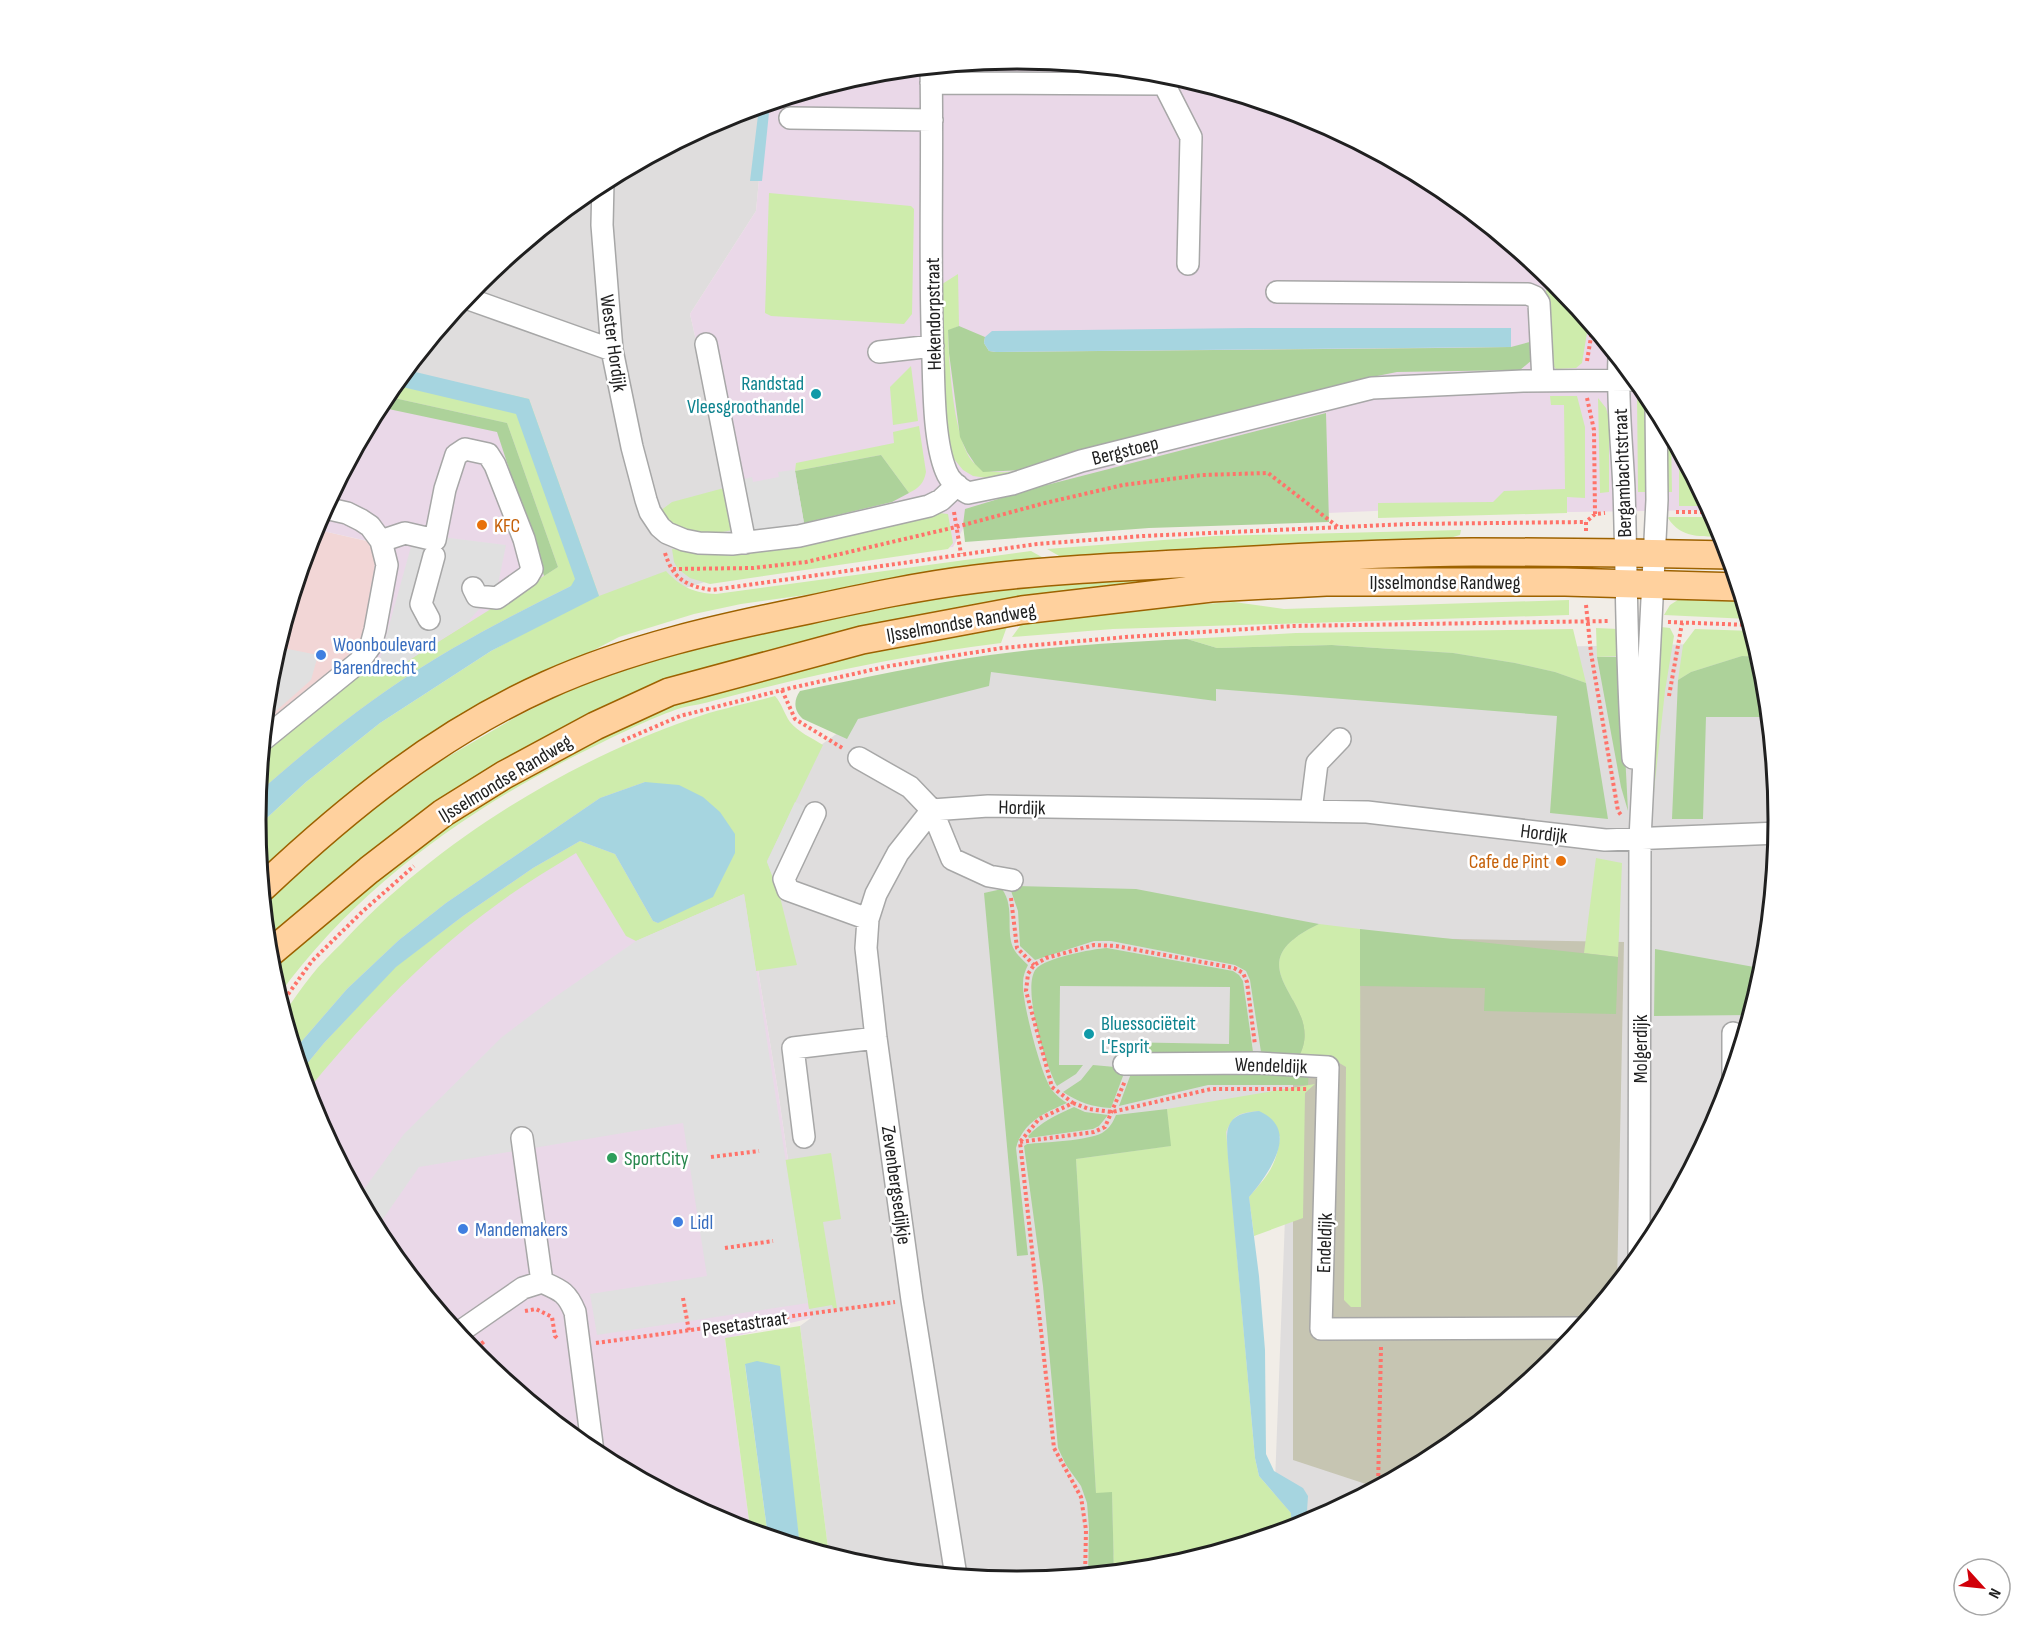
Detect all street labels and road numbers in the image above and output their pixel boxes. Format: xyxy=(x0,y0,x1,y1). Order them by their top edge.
street label: Hekendorpstraat xyxy=(921,257,947,371)
street label: Wester Hordijk xyxy=(594,293,632,394)
street label: Bergambachtstraat xyxy=(1609,408,1637,538)
street label: Bergstoep xyxy=(1089,431,1161,471)
street label: IJsselmondse Randweg xyxy=(1369,571,1521,595)
street label: IJsselmondse Randweg xyxy=(885,598,1038,648)
street label: IJsselmondse Randweg xyxy=(435,730,577,828)
street label: Hordijk xyxy=(998,796,1046,820)
street label: Hordijk xyxy=(1519,819,1569,849)
street label: Molgerdijk xyxy=(1629,1014,1653,1083)
street label: Wendeldijk xyxy=(1234,1053,1308,1079)
street label: Zevenbergsedijkje xyxy=(876,1124,916,1246)
street label: Endeldijk xyxy=(1312,1212,1338,1274)
street label: Pesetastraat xyxy=(701,1306,789,1342)

